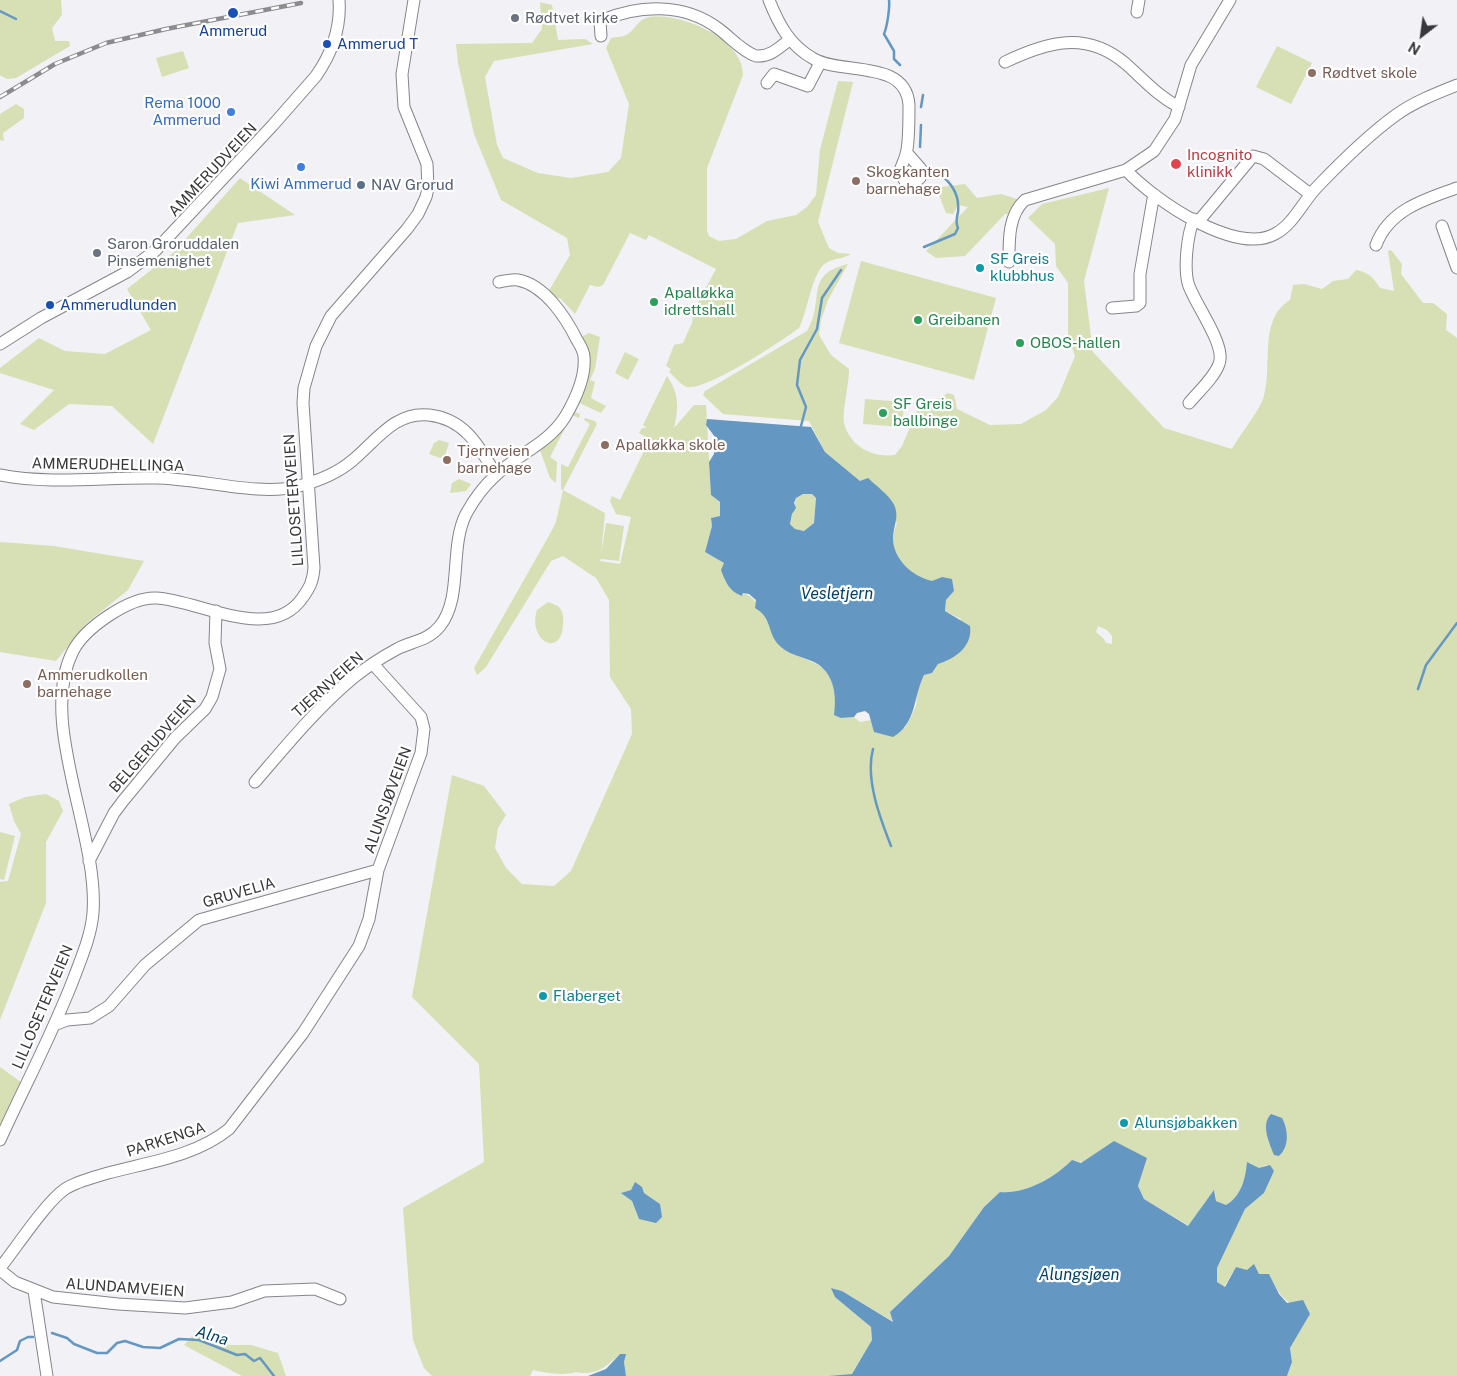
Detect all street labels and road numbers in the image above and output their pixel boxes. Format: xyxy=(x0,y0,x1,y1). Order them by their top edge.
street label: AMMERUDVEIEN xyxy=(165,119,261,221)
street label: LILLOSETERVEIEN xyxy=(280,433,308,567)
street label: AMMERUDHELLINGA xyxy=(31,455,185,475)
street label: TJERNVEIEN xyxy=(289,648,367,722)
street label: BELGERUDVEIEN xyxy=(106,692,200,796)
street label: ALUNSJØVEIEN xyxy=(360,744,416,856)
street label: GRUVELIA xyxy=(201,874,277,912)
street label: LILLOSETERVEIEN xyxy=(9,942,77,1072)
street label: PARKENGA xyxy=(124,1119,208,1161)
street label: ALUNDAMVEIEN xyxy=(65,1275,185,1301)

